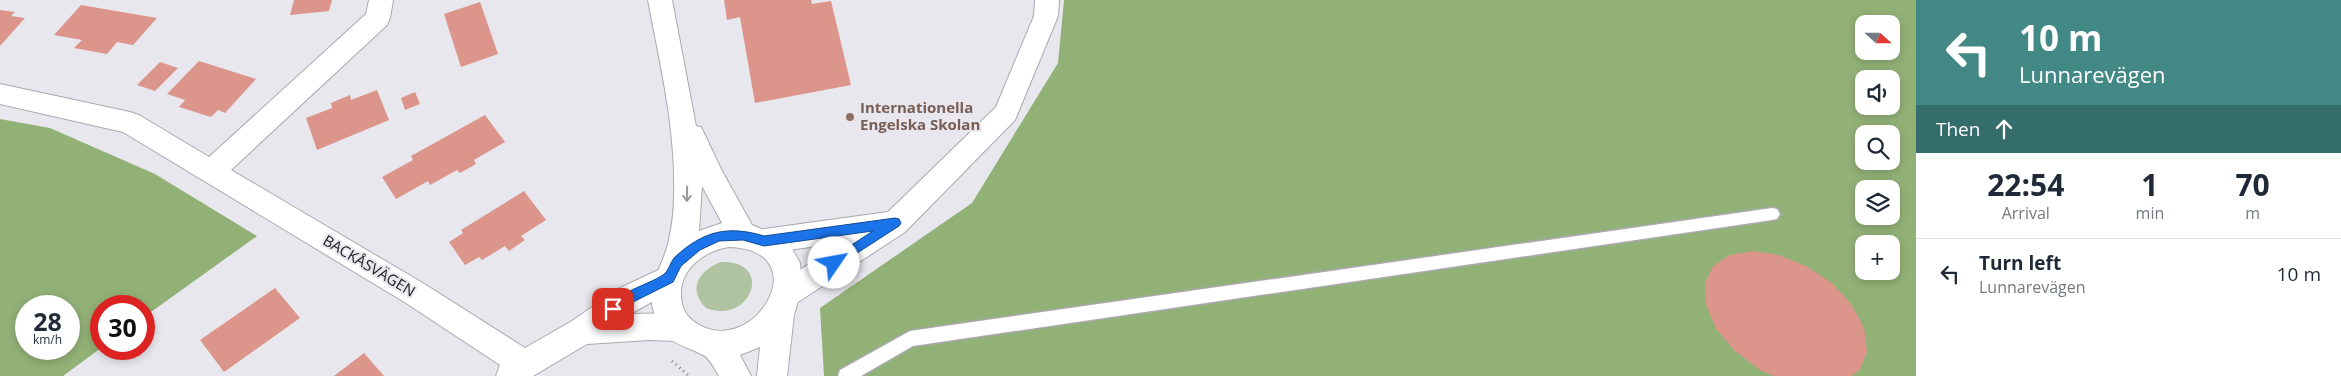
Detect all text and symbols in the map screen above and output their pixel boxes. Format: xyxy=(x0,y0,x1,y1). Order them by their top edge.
text: 10 m xyxy=(2019,14,2102,61)
north arrow xyxy=(1855,15,1900,60)
map controls xyxy=(1855,15,1900,280)
icon: left xyxy=(1936,20,2001,85)
text: Lunnarevägen xyxy=(2019,59,2166,89)
button: sound xyxy=(1855,70,1900,115)
place label: Internationella Engelska Skolan xyxy=(860,97,980,134)
marker: Internationella Engelska Skolan xyxy=(844,111,856,123)
icon: ahead xyxy=(1990,115,2018,143)
text: Then xyxy=(1936,116,1980,142)
button: search xyxy=(1855,125,1900,170)
text: 22:54 xyxy=(1987,164,2064,205)
text: 1 xyxy=(2141,164,2158,205)
text: 70 xyxy=(2235,164,2270,205)
button: layers xyxy=(1855,180,1900,225)
one-way arrow xyxy=(682,186,692,202)
text: Arrival xyxy=(2002,202,2050,224)
text: min xyxy=(2136,202,2164,224)
text: m xyxy=(2245,202,2260,224)
street label: BACKÅSVÄGEN xyxy=(320,230,419,301)
button: + xyxy=(1855,235,1900,280)
position arrow xyxy=(807,236,859,288)
text: Turn left xyxy=(1979,250,2061,276)
icon: left xyxy=(1936,260,1964,288)
text: 10 m xyxy=(2277,261,2321,287)
text: Lunnarevägen xyxy=(1979,276,2086,298)
pin xyxy=(592,288,634,330)
speed limit sign: 30 xyxy=(90,295,155,360)
icon: arrive xyxy=(599,295,627,323)
text: 28 xyxy=(33,304,62,338)
text: km/h xyxy=(33,331,62,348)

